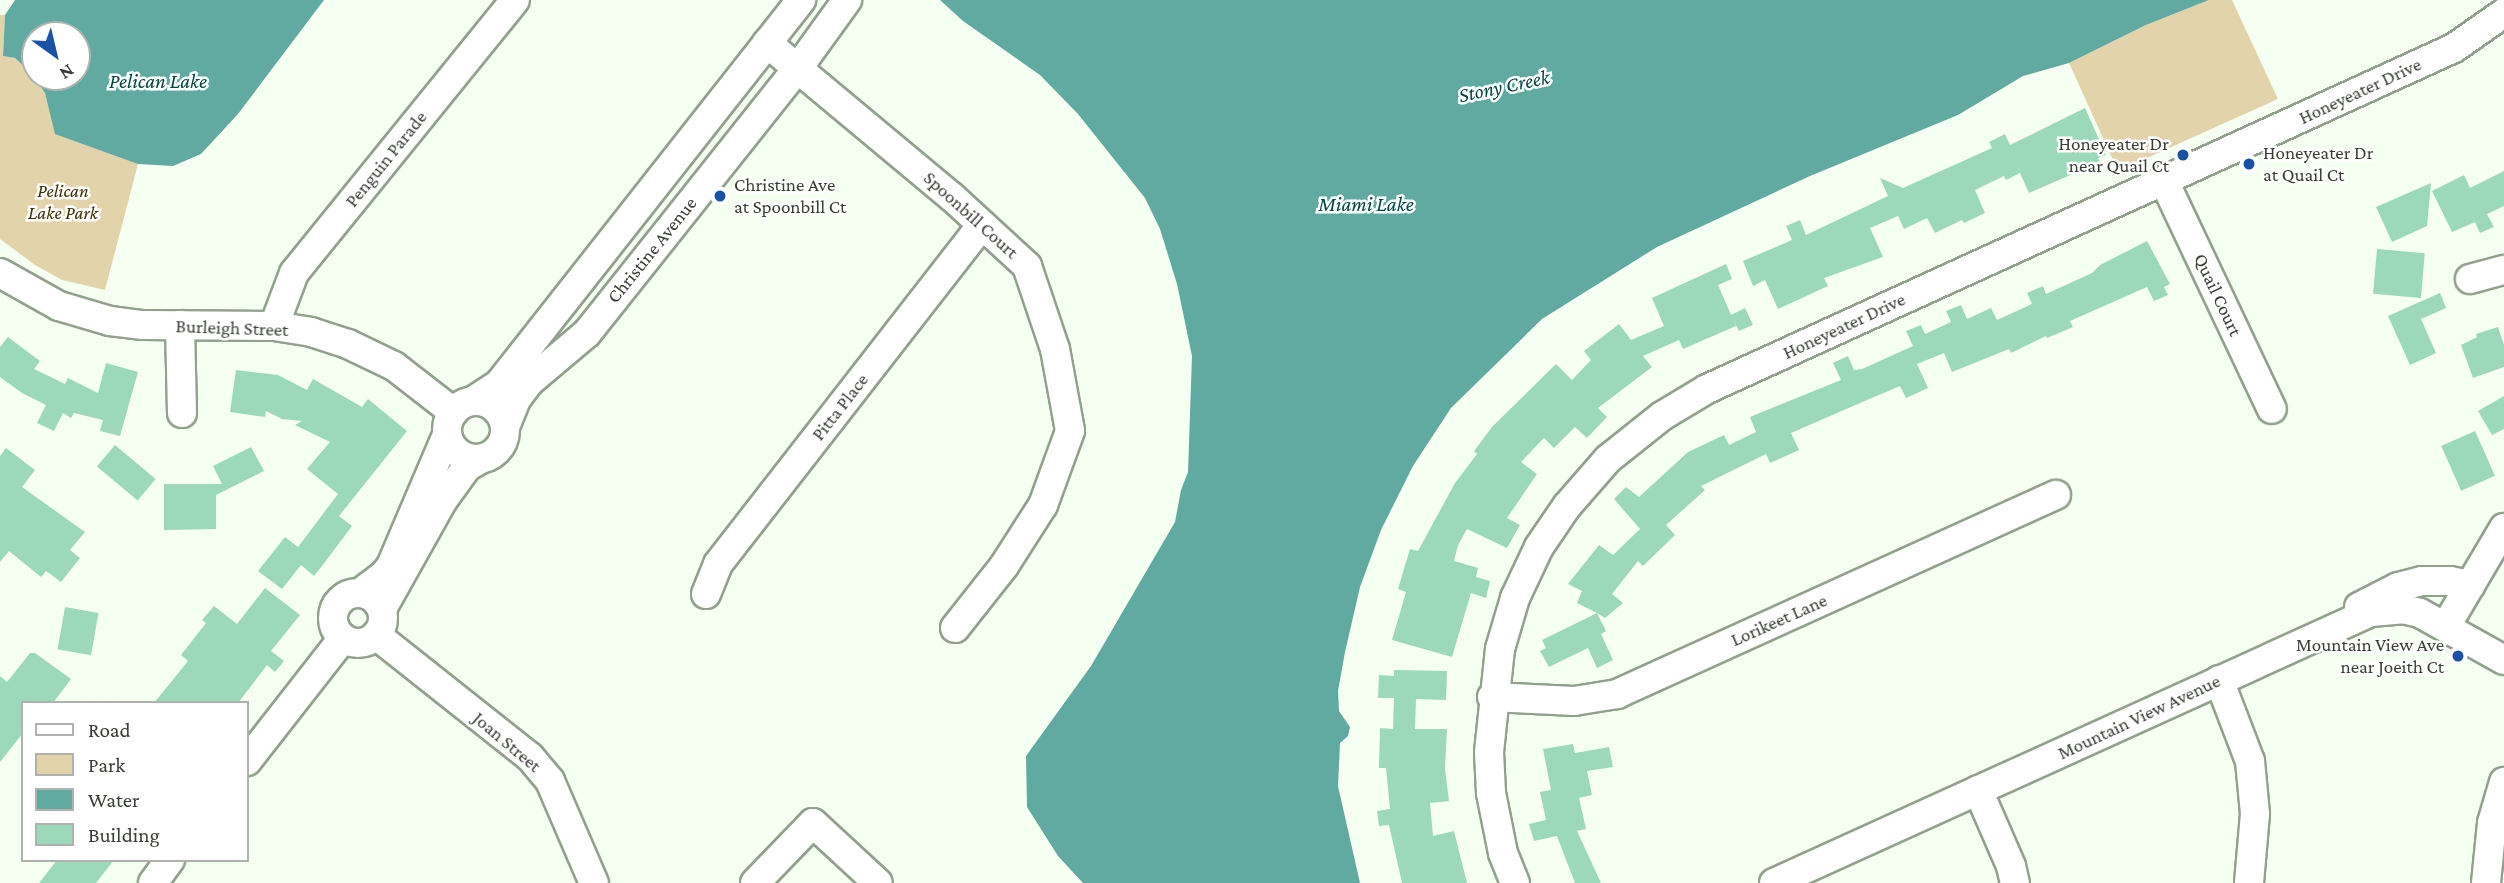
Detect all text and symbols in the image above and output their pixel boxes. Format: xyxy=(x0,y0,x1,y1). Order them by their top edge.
north arrow xyxy=(21,21,91,91)
street label: Honeyeater Drive xyxy=(2295,53,2425,129)
text: N xyxy=(56,60,78,84)
water label: Stony Creek xyxy=(1456,64,1552,108)
water label: Pelican Lake xyxy=(109,68,207,94)
street label: Penguin Parade xyxy=(340,106,432,212)
place label: Honeyeater Dr near Quail Ct xyxy=(2059,133,2169,177)
place label: Honeyeater Dr at Quail Ct xyxy=(2263,142,2373,186)
marker: Honeyeater Dr near Quail Ct xyxy=(2175,147,2191,163)
marker: Honeyeater Dr at Quail Ct xyxy=(2241,156,2257,172)
street label: Spoonbill Court xyxy=(919,166,1023,264)
place label: Christine Ave at Spoonbill Ct xyxy=(734,174,846,218)
park label: Pelican Lake Park xyxy=(28,180,98,224)
marker: Christine Ave at Spoonbill Ct xyxy=(712,188,728,204)
water label: Miami Lake xyxy=(1318,191,1414,217)
street label: Christine Avenue xyxy=(602,192,702,308)
street label: Quail Court xyxy=(2189,250,2247,340)
street label: Honeyeater Drive xyxy=(1779,288,1909,364)
street label: Burleigh Street xyxy=(175,315,289,341)
street label: Pitta Place xyxy=(807,369,873,445)
street label: Lorikeet Lane xyxy=(1727,589,1831,651)
place label: Mountain View Ave near Joeith Ct xyxy=(2296,634,2444,678)
marker: Mountain View Ave near Joeith Ct xyxy=(2450,648,2466,664)
street label: Mountain View Avenue xyxy=(2054,669,2224,765)
legend xyxy=(21,701,248,862)
street label: Joan Street xyxy=(468,707,546,777)
text: Road xyxy=(88,718,131,742)
text: Park xyxy=(88,753,125,777)
text: Water xyxy=(88,788,140,812)
text: Building xyxy=(88,823,160,847)

